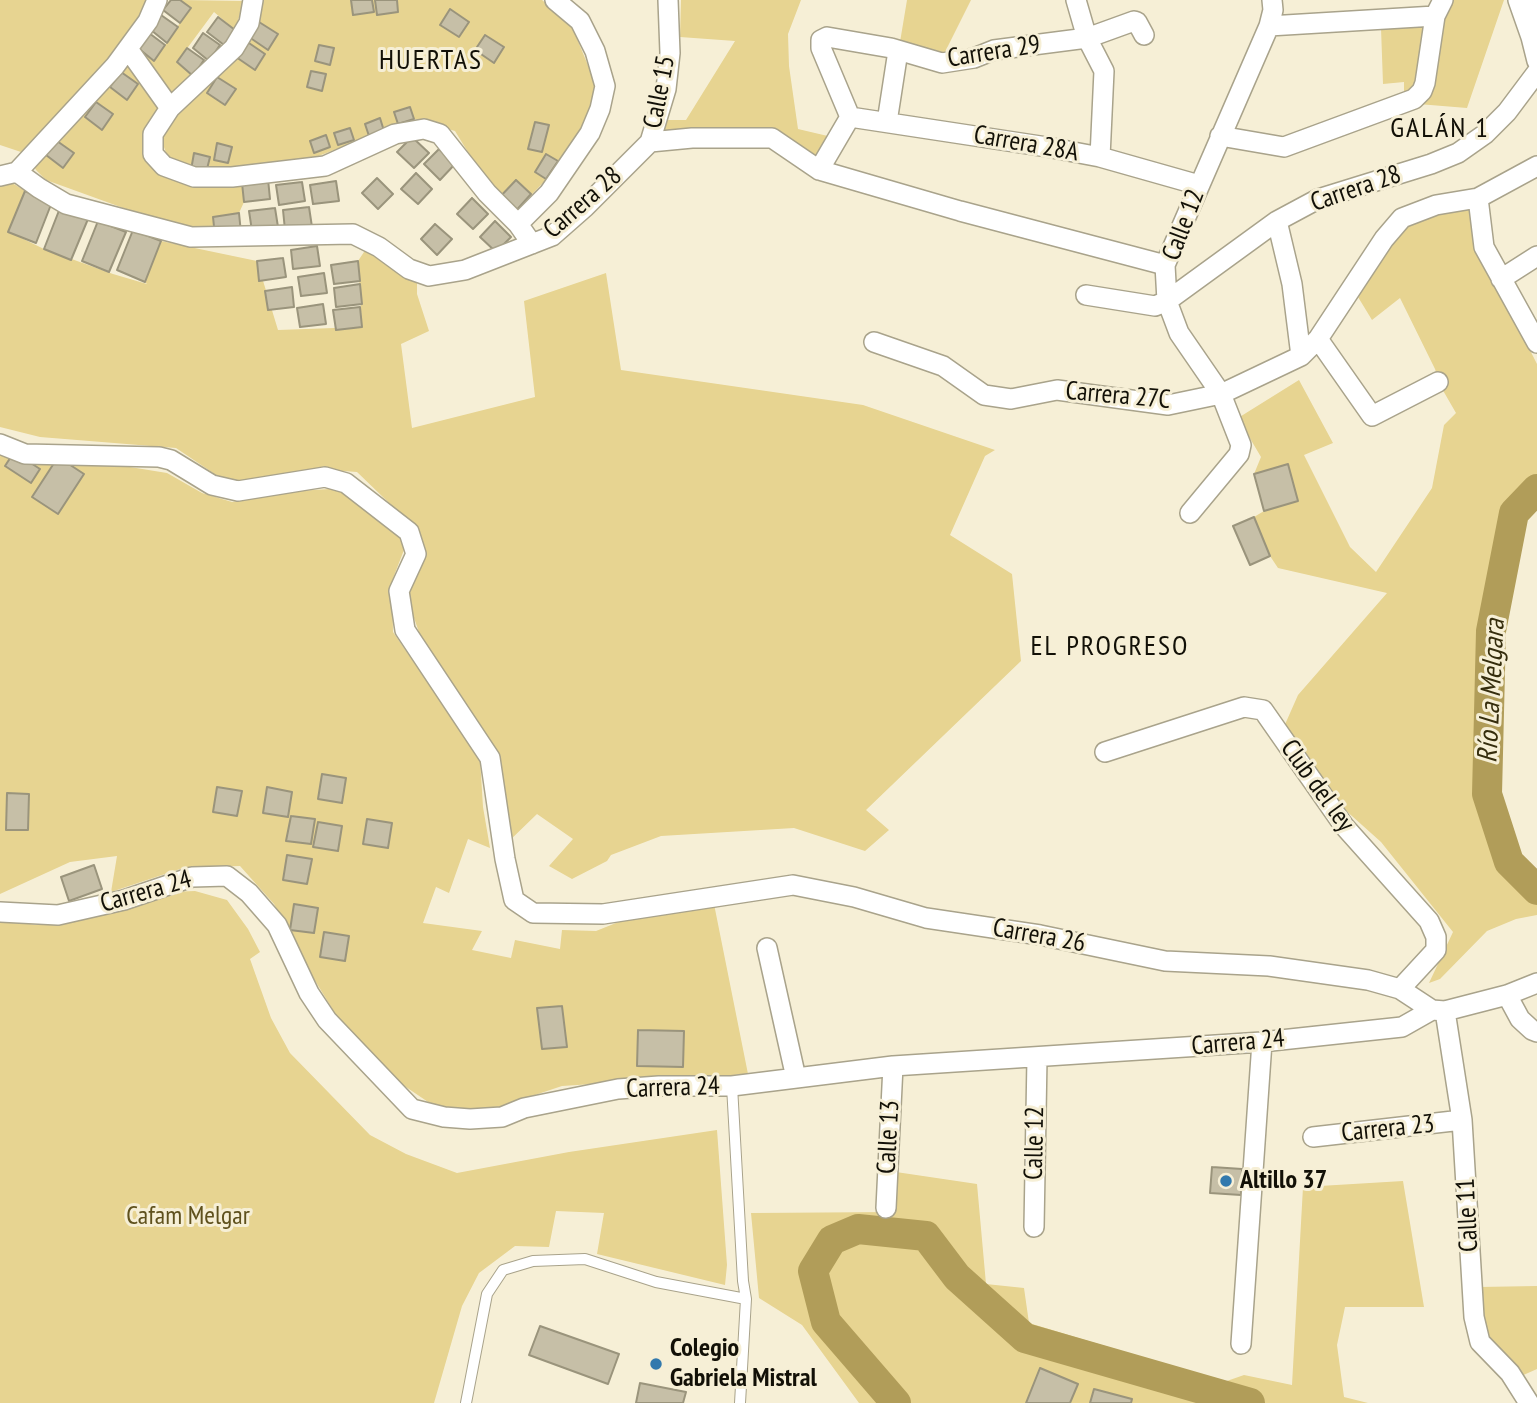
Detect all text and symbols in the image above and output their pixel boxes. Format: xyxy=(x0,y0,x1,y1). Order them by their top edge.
street label: Carrera 29 xyxy=(945,29,1043,75)
district label: HUERTAS xyxy=(380,44,482,78)
street label: Calle 15 xyxy=(638,53,682,131)
district label: GALÁN 1 xyxy=(1391,112,1489,146)
street label: Carrera 28A xyxy=(971,119,1081,169)
street label: Carrera 28 xyxy=(1307,159,1405,219)
street label: Carrera 28 xyxy=(538,161,628,245)
street label: Calle 12 xyxy=(1156,185,1212,265)
street label: Carrera 27C xyxy=(1064,376,1172,416)
water label: Río La Melgara xyxy=(1471,618,1513,764)
district label: EL PROGRESO xyxy=(1032,630,1188,664)
street label: Club del ley xyxy=(1273,734,1361,838)
street label: Carrera 24 xyxy=(97,864,195,920)
street label: Carrera 26 xyxy=(990,913,1088,959)
street label: Carrera 24 xyxy=(1190,1023,1286,1063)
street label: Carrera 24 xyxy=(626,1071,720,1105)
street label: Calle 13 xyxy=(871,1099,907,1175)
street label: Calle 12 xyxy=(1019,1106,1051,1180)
street label: Carrera 23 xyxy=(1340,1109,1436,1149)
place label: Altillo 37 xyxy=(1240,1165,1327,1197)
marker: Altillo 37 xyxy=(1218,1173,1234,1189)
street label: Calle 11 xyxy=(1450,1177,1486,1253)
park label: Cafam Melgar xyxy=(126,1201,250,1233)
place label: Colegio Gabriela Mistral xyxy=(670,1333,817,1394)
marker: Colegio Gabriela Mistral xyxy=(648,1356,664,1372)

